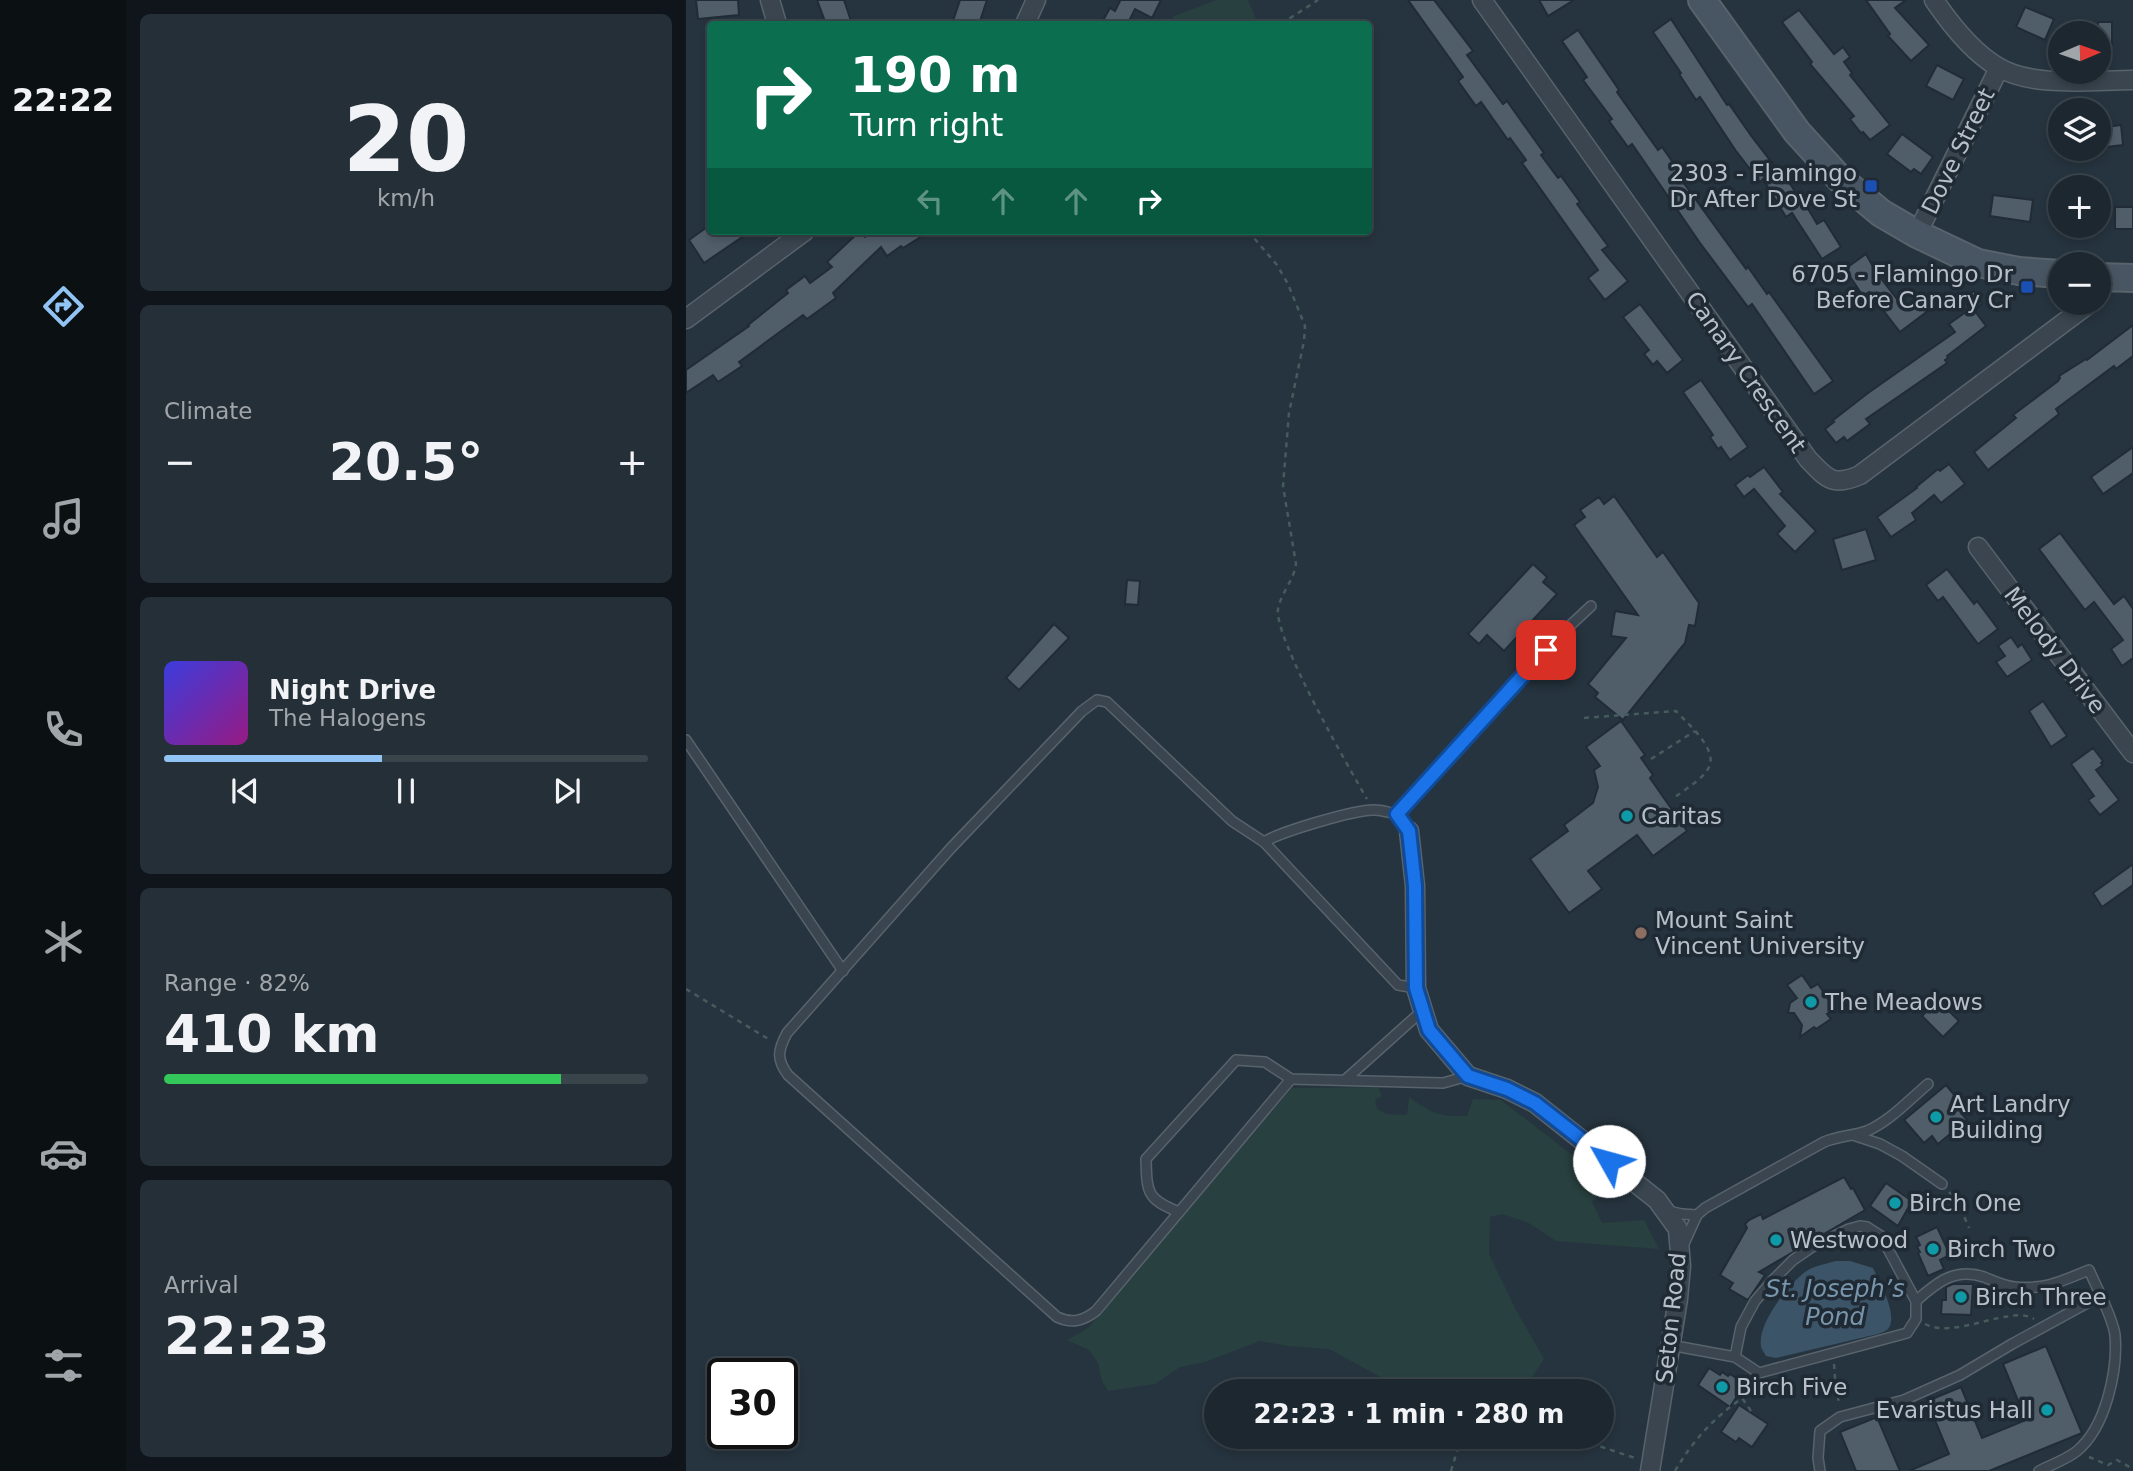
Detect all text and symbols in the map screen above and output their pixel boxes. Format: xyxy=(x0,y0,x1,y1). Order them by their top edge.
north arrow xyxy=(2048,21,2110,84)
map controls xyxy=(2048,21,2111,315)
text: 190 m xyxy=(850,47,1020,104)
icon: right xyxy=(735,49,826,140)
text: 22:22 xyxy=(12,81,114,119)
street label: Dove Street xyxy=(1916,84,2000,218)
text: 20 xyxy=(343,87,469,192)
button: layers xyxy=(2048,98,2111,161)
text: Turn right xyxy=(850,106,1003,144)
place label: 2303 - Flamingo Dr After Dove St xyxy=(1670,160,1857,212)
button: + xyxy=(2048,175,2111,238)
marker: 2303 - Flamingo Dr After Dove St xyxy=(1863,178,1879,194)
icon: left xyxy=(911,182,949,220)
icon: ahead xyxy=(984,182,1022,220)
icon: ahead xyxy=(1057,182,1095,220)
icon: right xyxy=(1130,182,1168,220)
text: km/h xyxy=(377,185,435,211)
button: − xyxy=(2048,252,2111,315)
place label: 6705 - Flamingo Dr Before Canary Cr xyxy=(1791,261,2014,313)
marker: 6705 - Flamingo Dr Before Canary Cr xyxy=(2019,279,2035,295)
icon: directions xyxy=(39,282,88,331)
street label: Canary Crescent xyxy=(1681,286,1811,458)
text: Climate xyxy=(164,398,253,424)
text: 20.5° xyxy=(329,432,483,492)
text: − xyxy=(164,440,196,484)
text: + xyxy=(616,440,648,484)
icon: music xyxy=(39,494,88,543)
street label: Melody Drive xyxy=(1999,582,2111,718)
pin xyxy=(1516,620,1576,680)
icon: arrive xyxy=(1527,631,1565,669)
text: Night Drive xyxy=(269,675,436,705)
icon: phone xyxy=(39,705,88,754)
text: The Halogens xyxy=(269,705,426,731)
icon: previous xyxy=(226,772,264,810)
icon: pause xyxy=(387,772,425,810)
icon: next xyxy=(548,772,586,810)
place label: Caritas xyxy=(1641,803,1722,829)
marker: Caritas xyxy=(1619,808,1635,824)
place label: Mount Saint Vincent University xyxy=(1655,907,1865,959)
icon: climate xyxy=(39,917,88,966)
marker: Mount Saint Vincent University xyxy=(1633,925,1649,941)
text: Range · 82% xyxy=(164,970,310,996)
place label: The Meadows xyxy=(1824,989,1983,1015)
marker: The Meadows xyxy=(1803,994,1819,1010)
text: 410 km xyxy=(164,1004,379,1064)
place label: Art Landry Building xyxy=(1950,1091,2071,1143)
marker: Art Landry Building xyxy=(1928,1109,1944,1125)
position arrow xyxy=(1572,1124,1646,1198)
icon: car xyxy=(39,1129,88,1178)
place label: Birch One xyxy=(1909,1190,2021,1216)
marker: Birch One xyxy=(1887,1195,1903,1211)
place label: Westwood xyxy=(1790,1227,1908,1253)
marker: Westwood xyxy=(1768,1232,1784,1248)
place label: Birch Two xyxy=(1947,1236,2056,1262)
marker: Birch Two xyxy=(1925,1241,1941,1257)
street label: Seton Road xyxy=(1651,1251,1691,1385)
text: Arrival xyxy=(164,1272,239,1298)
water label: St. Joseph’s Pond xyxy=(1765,1275,1905,1331)
place label: Birch Three xyxy=(1975,1284,2107,1310)
marker: Birch Three xyxy=(1953,1289,1969,1305)
text: 22:23 xyxy=(164,1306,330,1366)
icon: filters xyxy=(39,1341,88,1390)
speed limit sign: 30 xyxy=(707,1358,798,1449)
place label: Birch Five xyxy=(1736,1374,1847,1400)
marker: Birch Five xyxy=(1714,1379,1730,1395)
place label: Evaristus Hall xyxy=(1876,1397,2033,1423)
text: 22:23 · 1 min · 280 m xyxy=(1254,1399,1564,1429)
marker: Evaristus Hall xyxy=(2039,1402,2055,1418)

